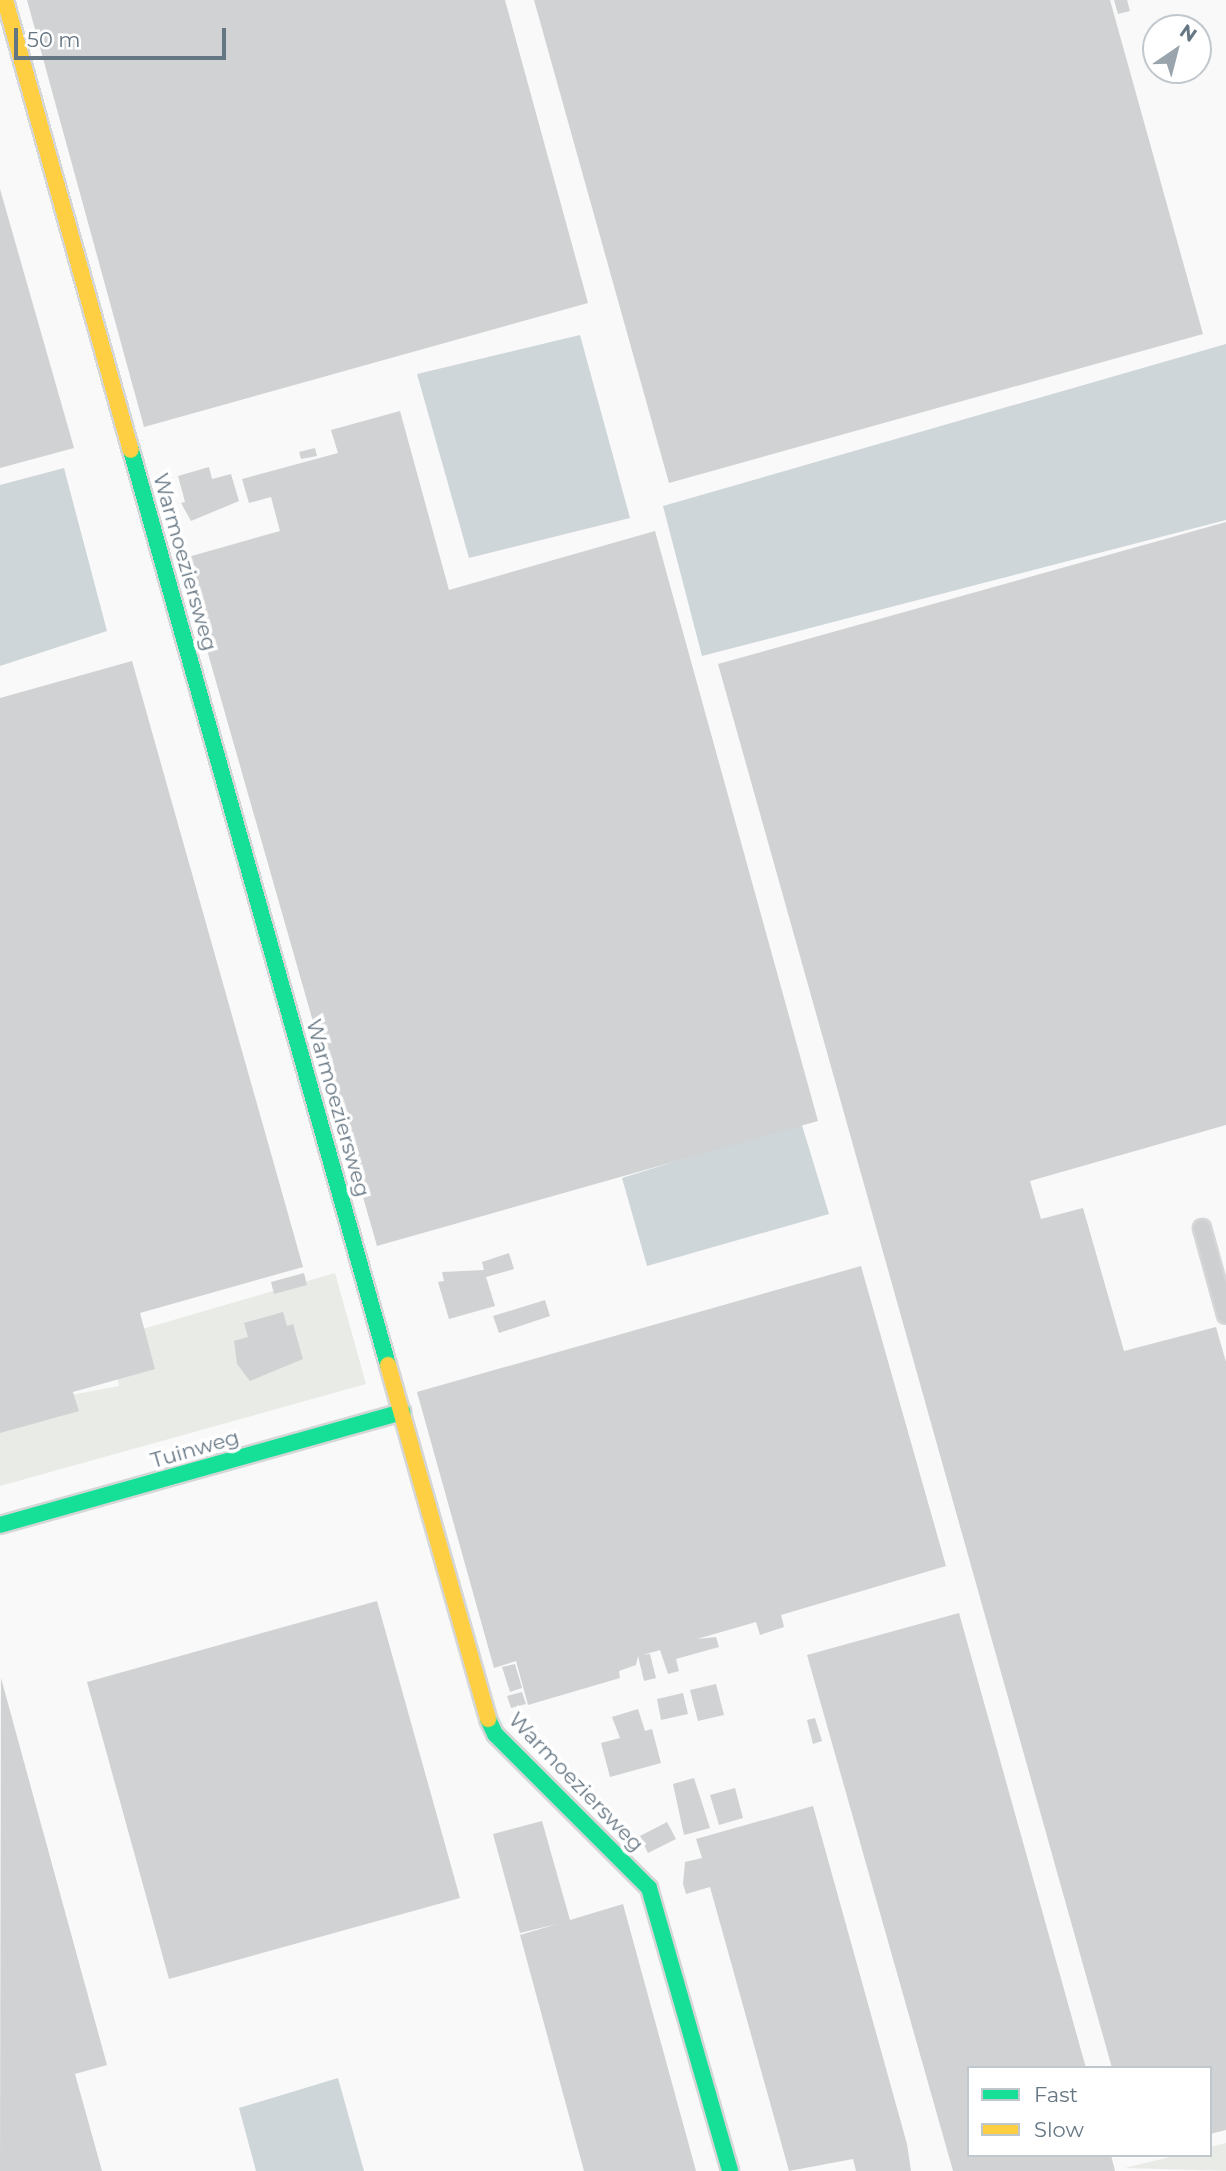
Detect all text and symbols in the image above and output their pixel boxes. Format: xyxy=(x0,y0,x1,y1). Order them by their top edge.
scale bar xyxy=(18,14,229,58)
north arrow xyxy=(1142,14,1212,84)
text: N xyxy=(1175,19,1201,47)
text: 50 m xyxy=(27,27,81,52)
street label: Warmoeziersweg xyxy=(148,470,222,654)
street label: Warmoeziersweg xyxy=(301,1016,375,1200)
street label: Tuinweg xyxy=(148,1424,242,1474)
street label: Warmoeziersweg xyxy=(503,1707,649,1857)
legend xyxy=(967,2066,1212,2157)
text: Fast xyxy=(1034,2082,1078,2107)
text: Slow xyxy=(1034,2117,1084,2142)

